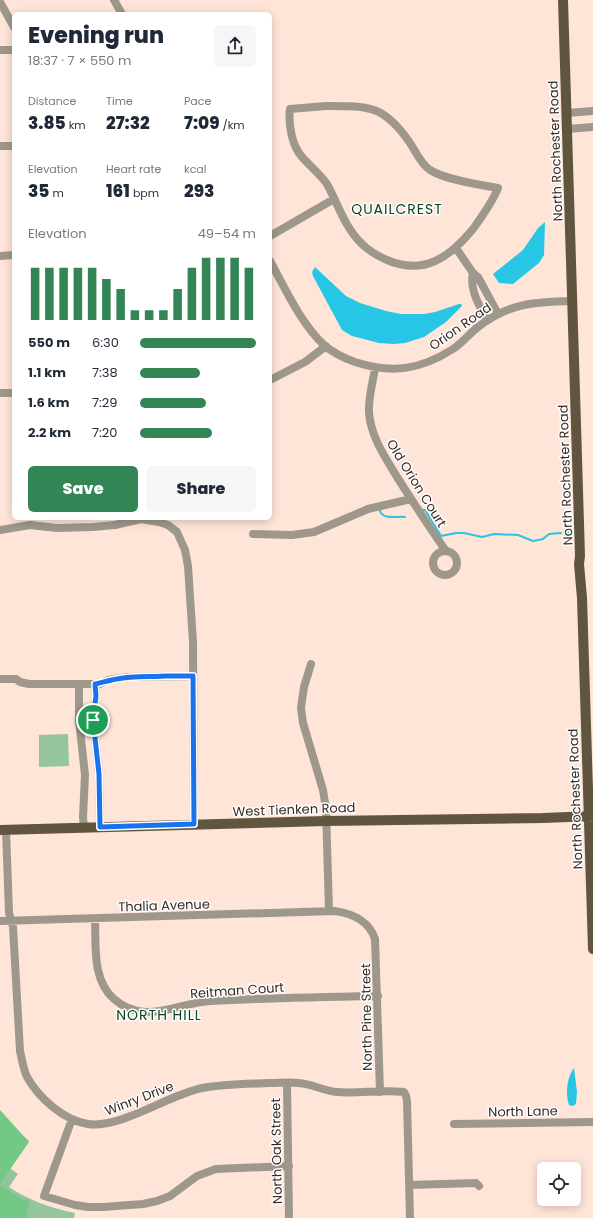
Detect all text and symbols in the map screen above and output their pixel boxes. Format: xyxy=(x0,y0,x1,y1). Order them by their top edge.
text: Evening run xyxy=(28,20,164,51)
button: share xyxy=(214,25,256,67)
text: 18:37 · 7 × 550 m xyxy=(28,51,131,70)
street label: North Rochester Road xyxy=(544,80,567,222)
text: Distance xyxy=(28,93,76,109)
text: Time xyxy=(106,93,133,109)
text: Pace xyxy=(184,93,211,109)
text: 3.85 xyxy=(28,111,66,135)
text: 27:32 xyxy=(106,111,150,135)
text: 7:09 xyxy=(184,111,220,135)
text: km xyxy=(66,117,86,133)
text: /km xyxy=(220,117,245,133)
text: Elevation xyxy=(28,161,78,177)
text: Heart rate xyxy=(106,161,161,177)
text: kcal xyxy=(184,161,206,177)
text: 35 xyxy=(28,179,50,203)
text: 161 xyxy=(106,179,130,203)
text: 293 xyxy=(184,179,214,203)
text: m xyxy=(50,185,64,201)
text: bpm xyxy=(130,185,159,201)
district label: QUAILCREST xyxy=(351,199,443,219)
text: Elevation xyxy=(28,224,87,243)
text: 49–54 m xyxy=(198,224,256,243)
street label: Orion Road xyxy=(425,298,495,355)
text: 550 m xyxy=(28,333,70,352)
text: 6:30 xyxy=(92,333,119,352)
text: 1.1 km xyxy=(28,363,66,382)
text: 7:38 xyxy=(92,363,118,382)
text: 1.6 km xyxy=(28,393,69,412)
text: 7:29 xyxy=(92,393,118,412)
street label: North Rochester Road xyxy=(554,404,577,546)
text: 2.2 km xyxy=(28,423,71,442)
text: 7:20 xyxy=(92,423,118,442)
street label: Old Orion Court xyxy=(382,436,451,531)
button: Save xyxy=(28,466,138,512)
button: Share xyxy=(146,466,256,512)
pin xyxy=(76,703,110,737)
icon: arrive xyxy=(82,709,104,731)
street label: North Rochester Road xyxy=(564,728,587,870)
street label: West Tienken Road xyxy=(232,798,356,821)
street label: Thalia Avenue xyxy=(118,894,210,917)
street label: North Pine Street xyxy=(356,963,377,1071)
street label: Reitman Court xyxy=(189,978,285,1003)
district label: NORTH HILL xyxy=(116,1005,202,1025)
street label: Winry Drive xyxy=(102,1077,176,1120)
street label: North Oak Street xyxy=(266,1098,287,1204)
street label: North Lane xyxy=(488,1101,558,1122)
map controls xyxy=(537,1162,581,1206)
button: locate xyxy=(537,1162,581,1206)

